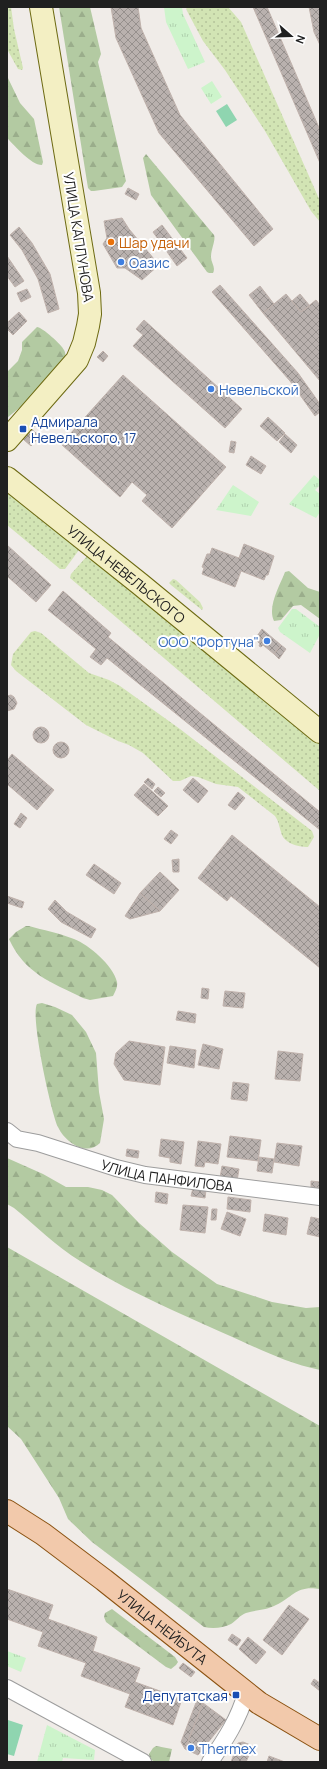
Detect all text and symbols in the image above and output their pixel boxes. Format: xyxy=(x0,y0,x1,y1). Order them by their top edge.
north arrow xyxy=(271,16,311,56)
text: N xyxy=(292,33,309,46)
street label: УЛИЦА КАПЛУНОВА xyxy=(59,171,99,303)
place label: Шар удачи xyxy=(119,233,189,252)
marker: Шар удачи xyxy=(106,237,116,247)
place label: Оазис xyxy=(129,253,170,272)
marker: Оазис xyxy=(116,257,126,267)
place label: Невельской xyxy=(219,380,299,399)
marker: Невельской xyxy=(206,384,216,394)
place label: Адмирала Невельского, 17 xyxy=(31,412,136,447)
marker: Адмирала Невельского, 17 xyxy=(18,424,28,434)
street label: УЛИЦА НЕВЕЛЬСКОГО xyxy=(63,520,190,627)
place label: ООО "Фортуна" xyxy=(158,632,259,651)
marker: ООО "Фортуна" xyxy=(262,636,272,646)
street label: УЛИЦА ПАНФИЛОВА xyxy=(99,1154,235,1196)
street label: УЛИЦА НЕЙБУТА xyxy=(113,1585,212,1668)
place label: Депутатская xyxy=(142,1686,228,1705)
marker: Депутатская xyxy=(231,1690,241,1700)
place label: Thermex xyxy=(199,1739,257,1758)
marker: Thermex xyxy=(186,1743,196,1753)

